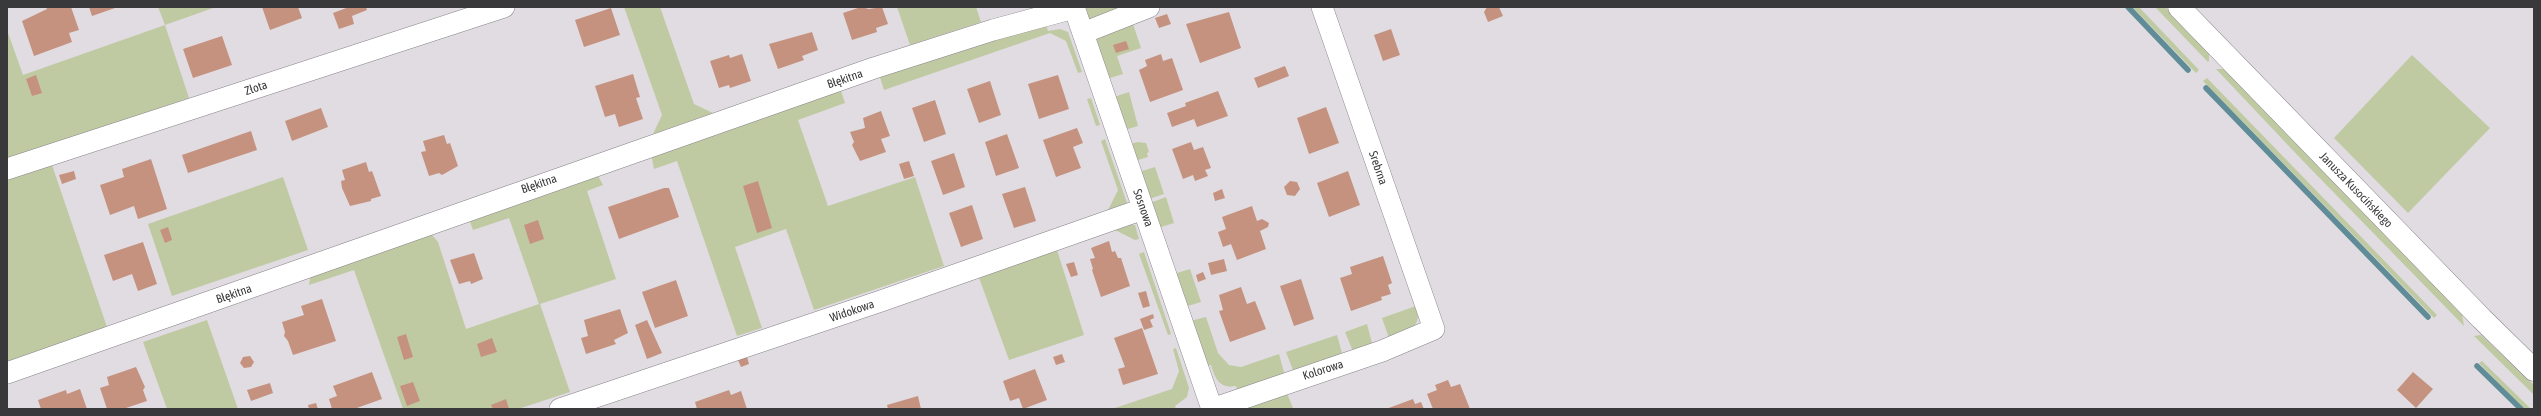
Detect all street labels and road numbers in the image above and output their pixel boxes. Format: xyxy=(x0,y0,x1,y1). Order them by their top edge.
street label: Błękitna xyxy=(825,66,865,92)
street label: Złota xyxy=(243,78,269,98)
street label: Srebrna xyxy=(1366,149,1390,187)
street label: Janusza Kusocińskiego xyxy=(2316,149,2396,231)
street label: Błękitna xyxy=(519,171,559,197)
street label: Sosnowa xyxy=(1130,187,1156,229)
street label: Błękitna xyxy=(214,281,254,307)
street label: Widokowa xyxy=(828,297,876,325)
street label: Kolorowa xyxy=(1301,357,1345,383)

